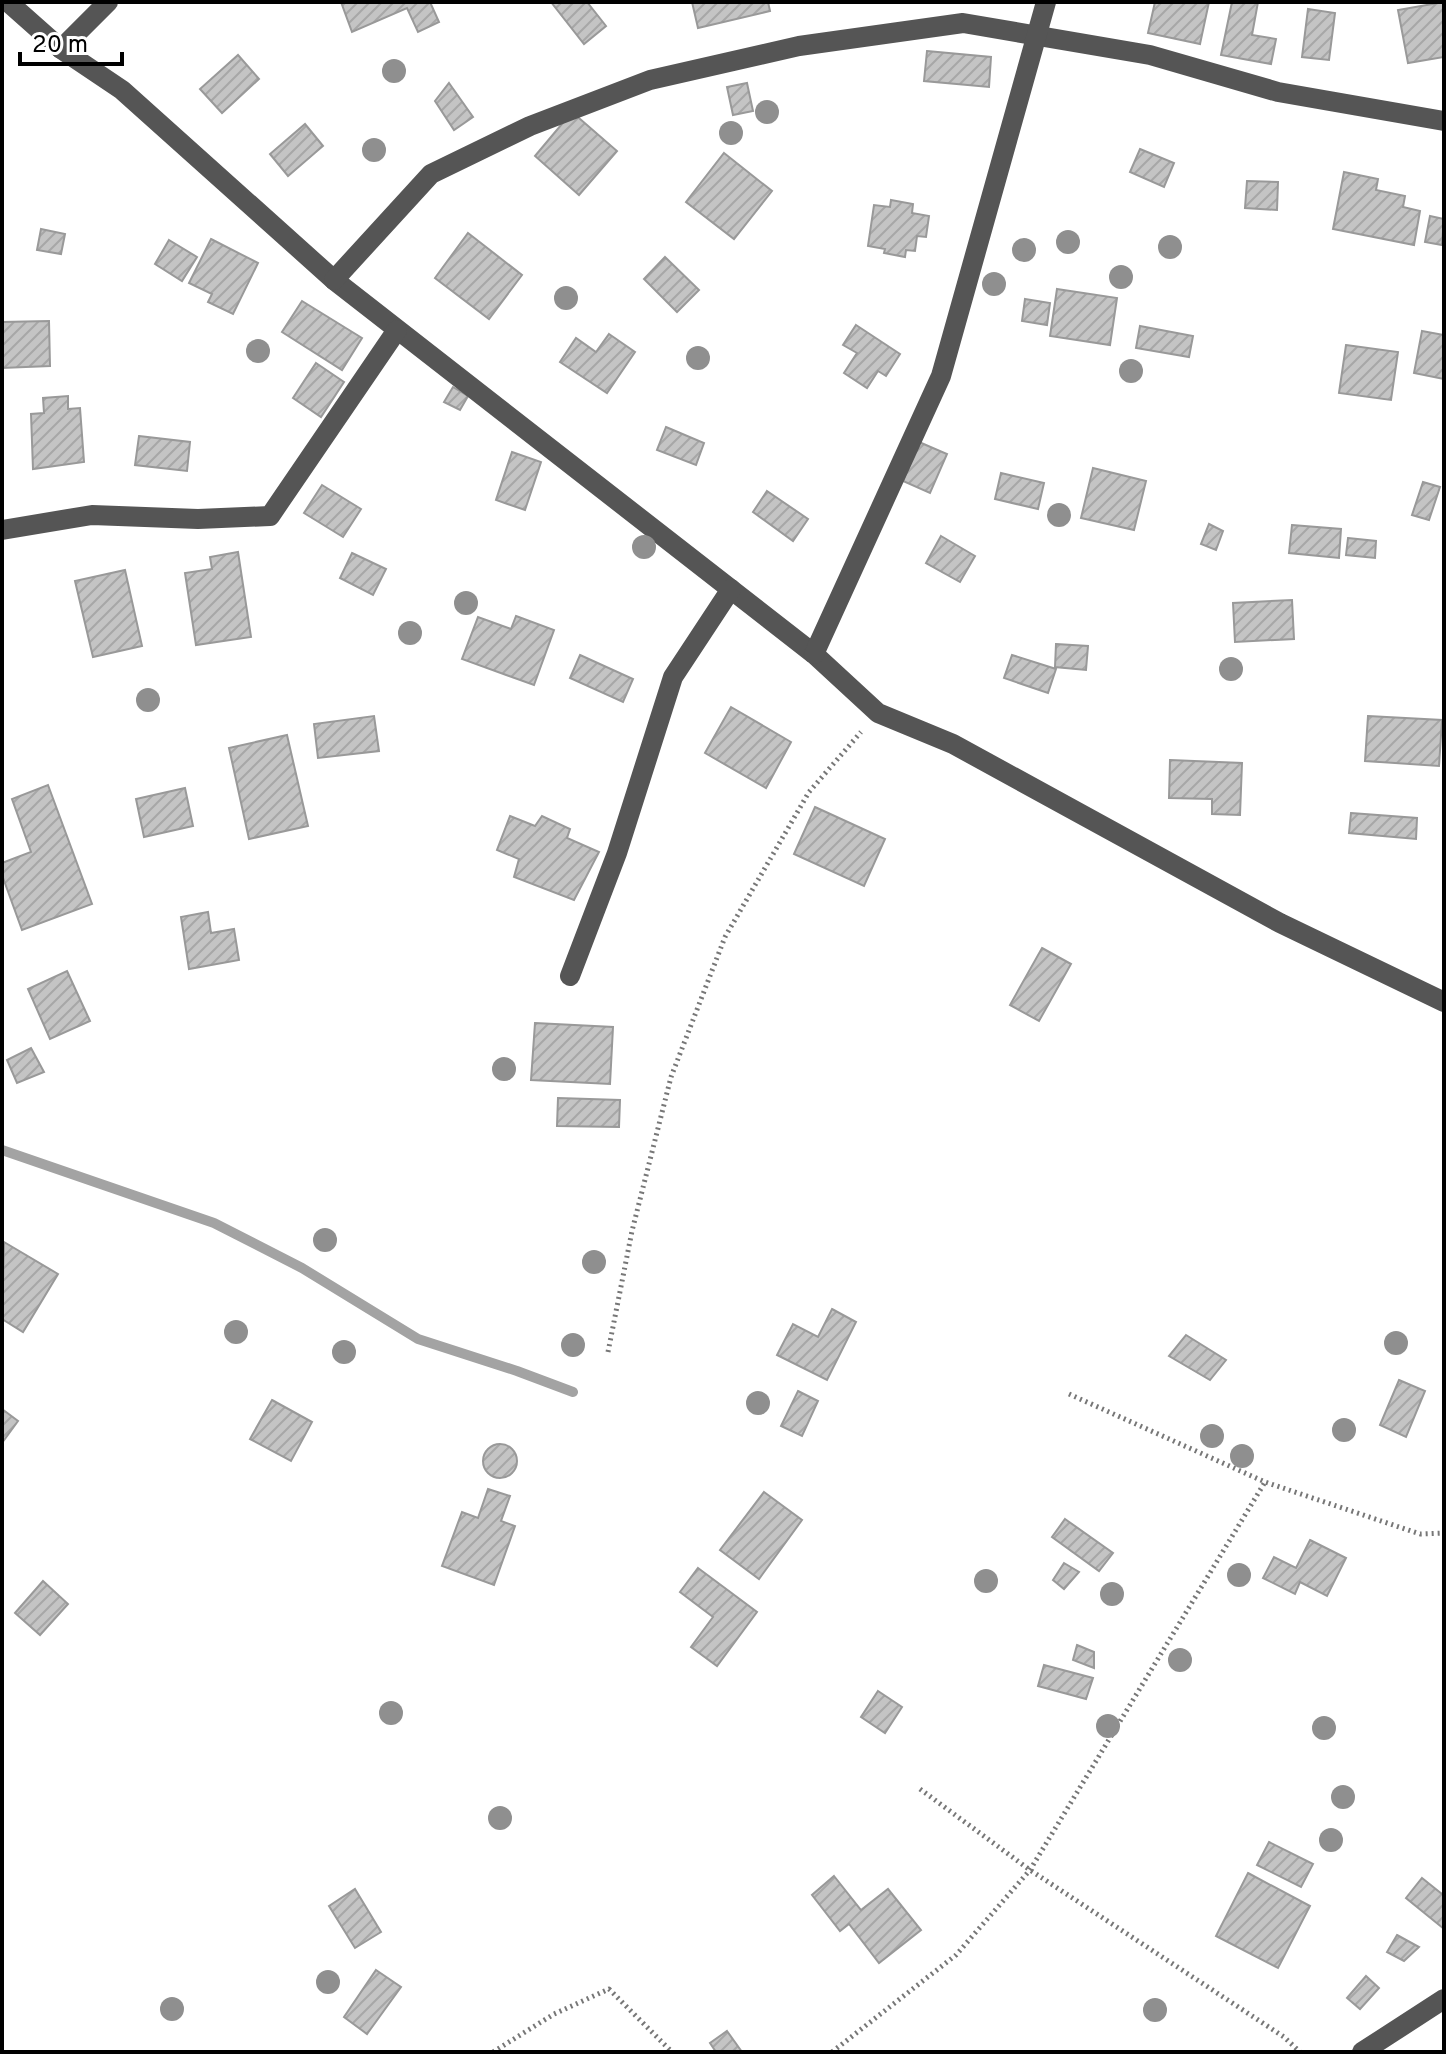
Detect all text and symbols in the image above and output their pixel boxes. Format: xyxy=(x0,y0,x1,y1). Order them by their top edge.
scale bar xyxy=(20,16,122,66)
text: 20 m xyxy=(32,31,88,61)

